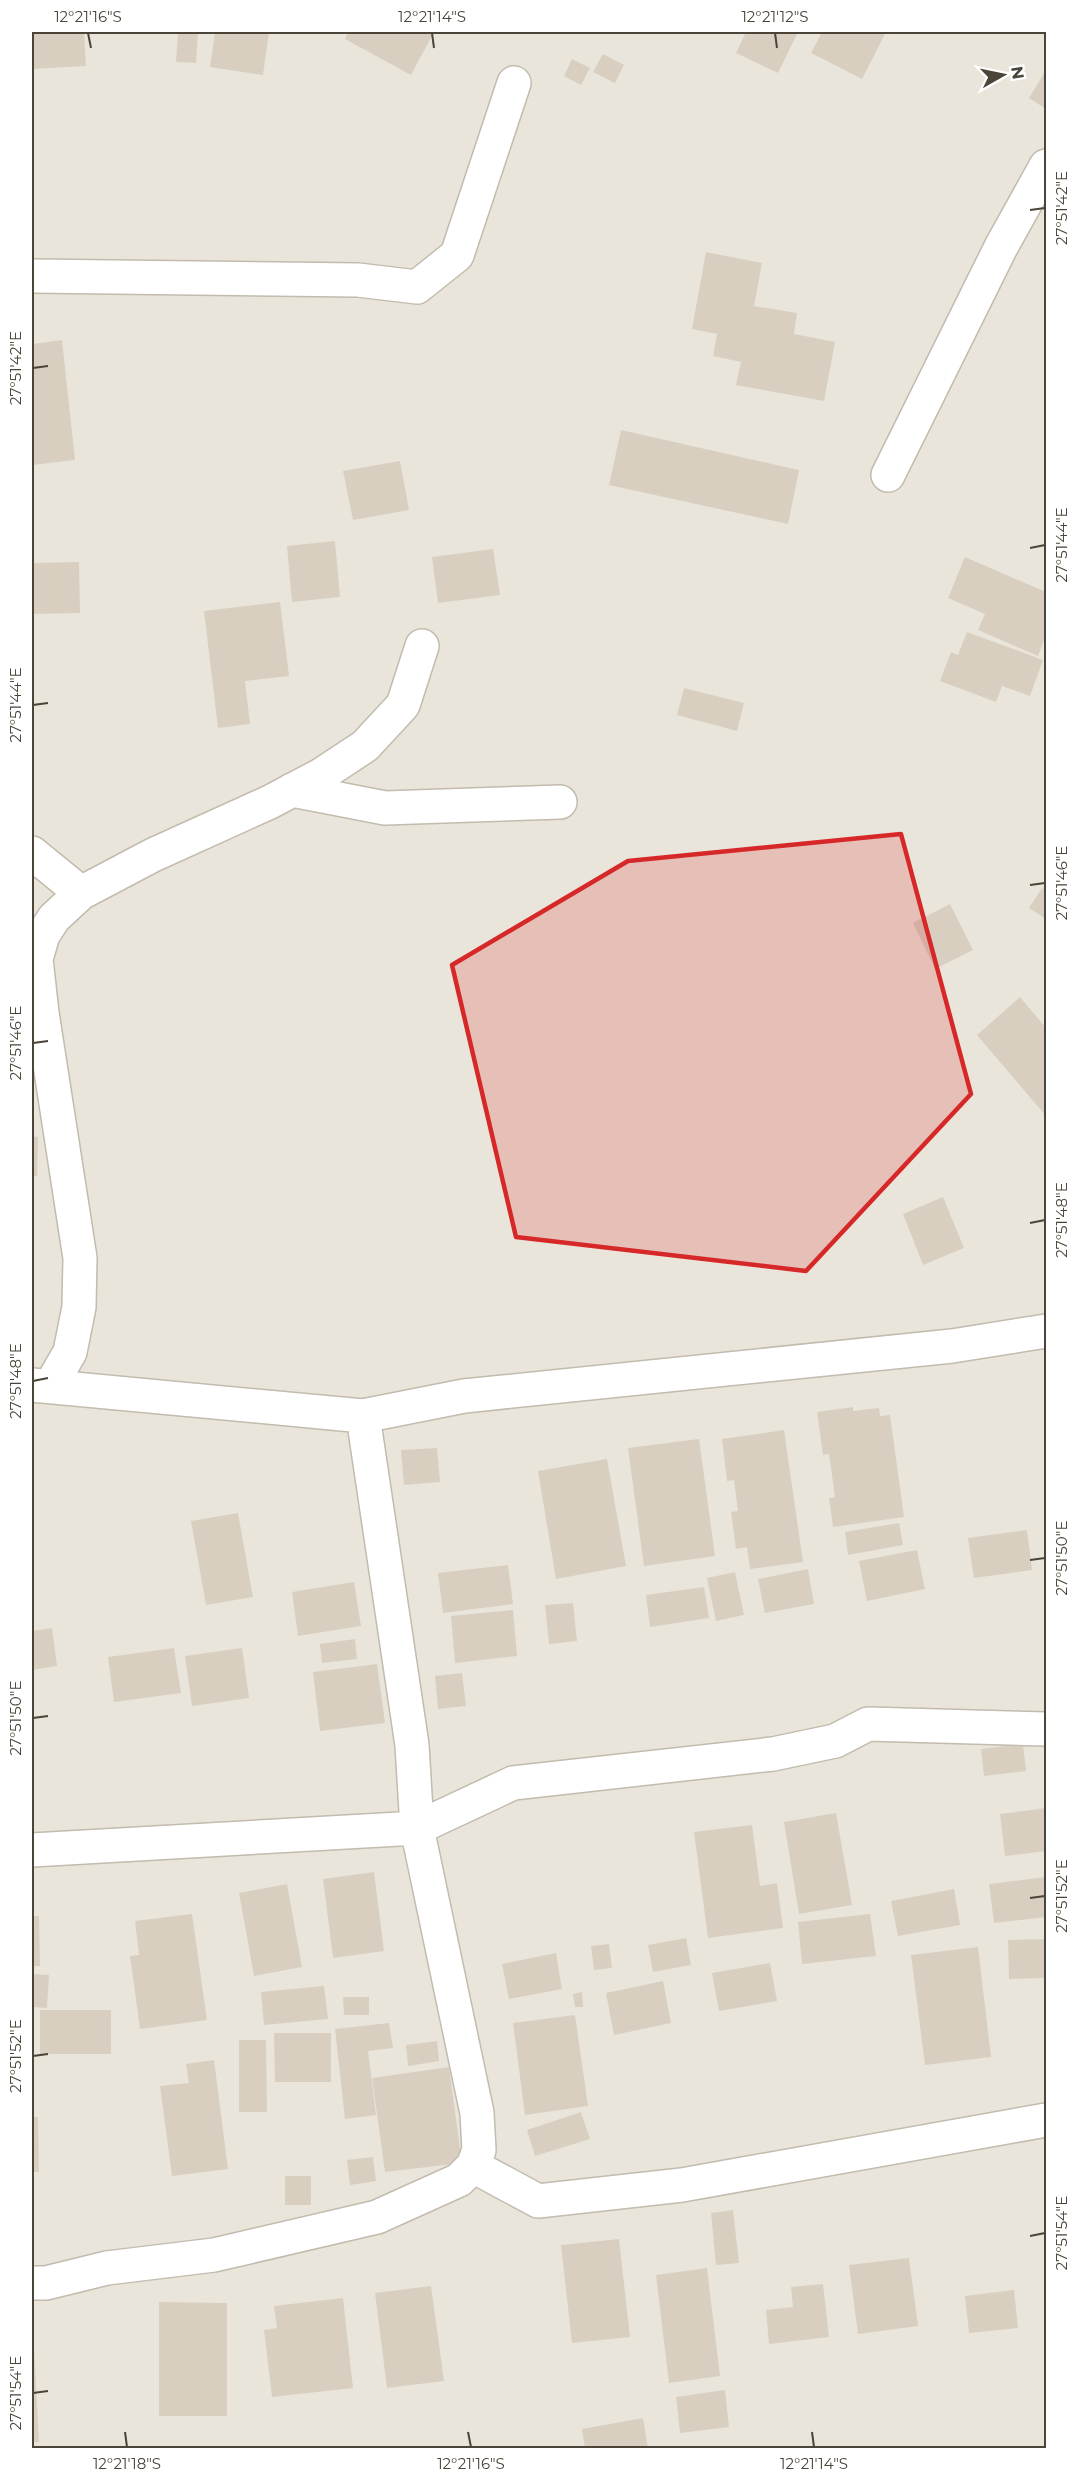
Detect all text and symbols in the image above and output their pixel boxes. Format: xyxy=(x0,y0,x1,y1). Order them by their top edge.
text: 12°21'16"S xyxy=(54,7,122,26)
text: 12°21'14"S xyxy=(398,7,466,26)
text: 12°21'12"S xyxy=(741,7,809,26)
north arrow xyxy=(973,45,1033,105)
text: N xyxy=(1007,65,1028,81)
text: 27°51'42"E xyxy=(1052,171,1071,245)
text: 27°51'42"E xyxy=(6,331,25,405)
text: 27°51'44"E xyxy=(1052,507,1071,583)
text: 27°51'44"E xyxy=(6,667,25,743)
text: 27°51'46"E xyxy=(1052,846,1071,920)
text: 27°51'46"E xyxy=(6,1006,25,1080)
text: 27°51'48"E xyxy=(1052,1182,1071,1258)
text: 27°51'48"E xyxy=(6,1343,25,1419)
text: 27°51'50"E xyxy=(1052,1520,1071,1596)
text: 27°51'50"E xyxy=(6,1680,25,1756)
text: 27°51'52"E xyxy=(1052,1859,1071,1933)
text: 27°51'52"E xyxy=(6,2019,25,2093)
text: 27°51'54"E xyxy=(1052,2196,1071,2270)
text: 27°51'54"E xyxy=(6,2356,25,2430)
text: 12°21'18"S xyxy=(93,2454,161,2473)
text: 12°21'16"S xyxy=(437,2454,505,2473)
text: 12°21'14"S xyxy=(780,2454,848,2473)

